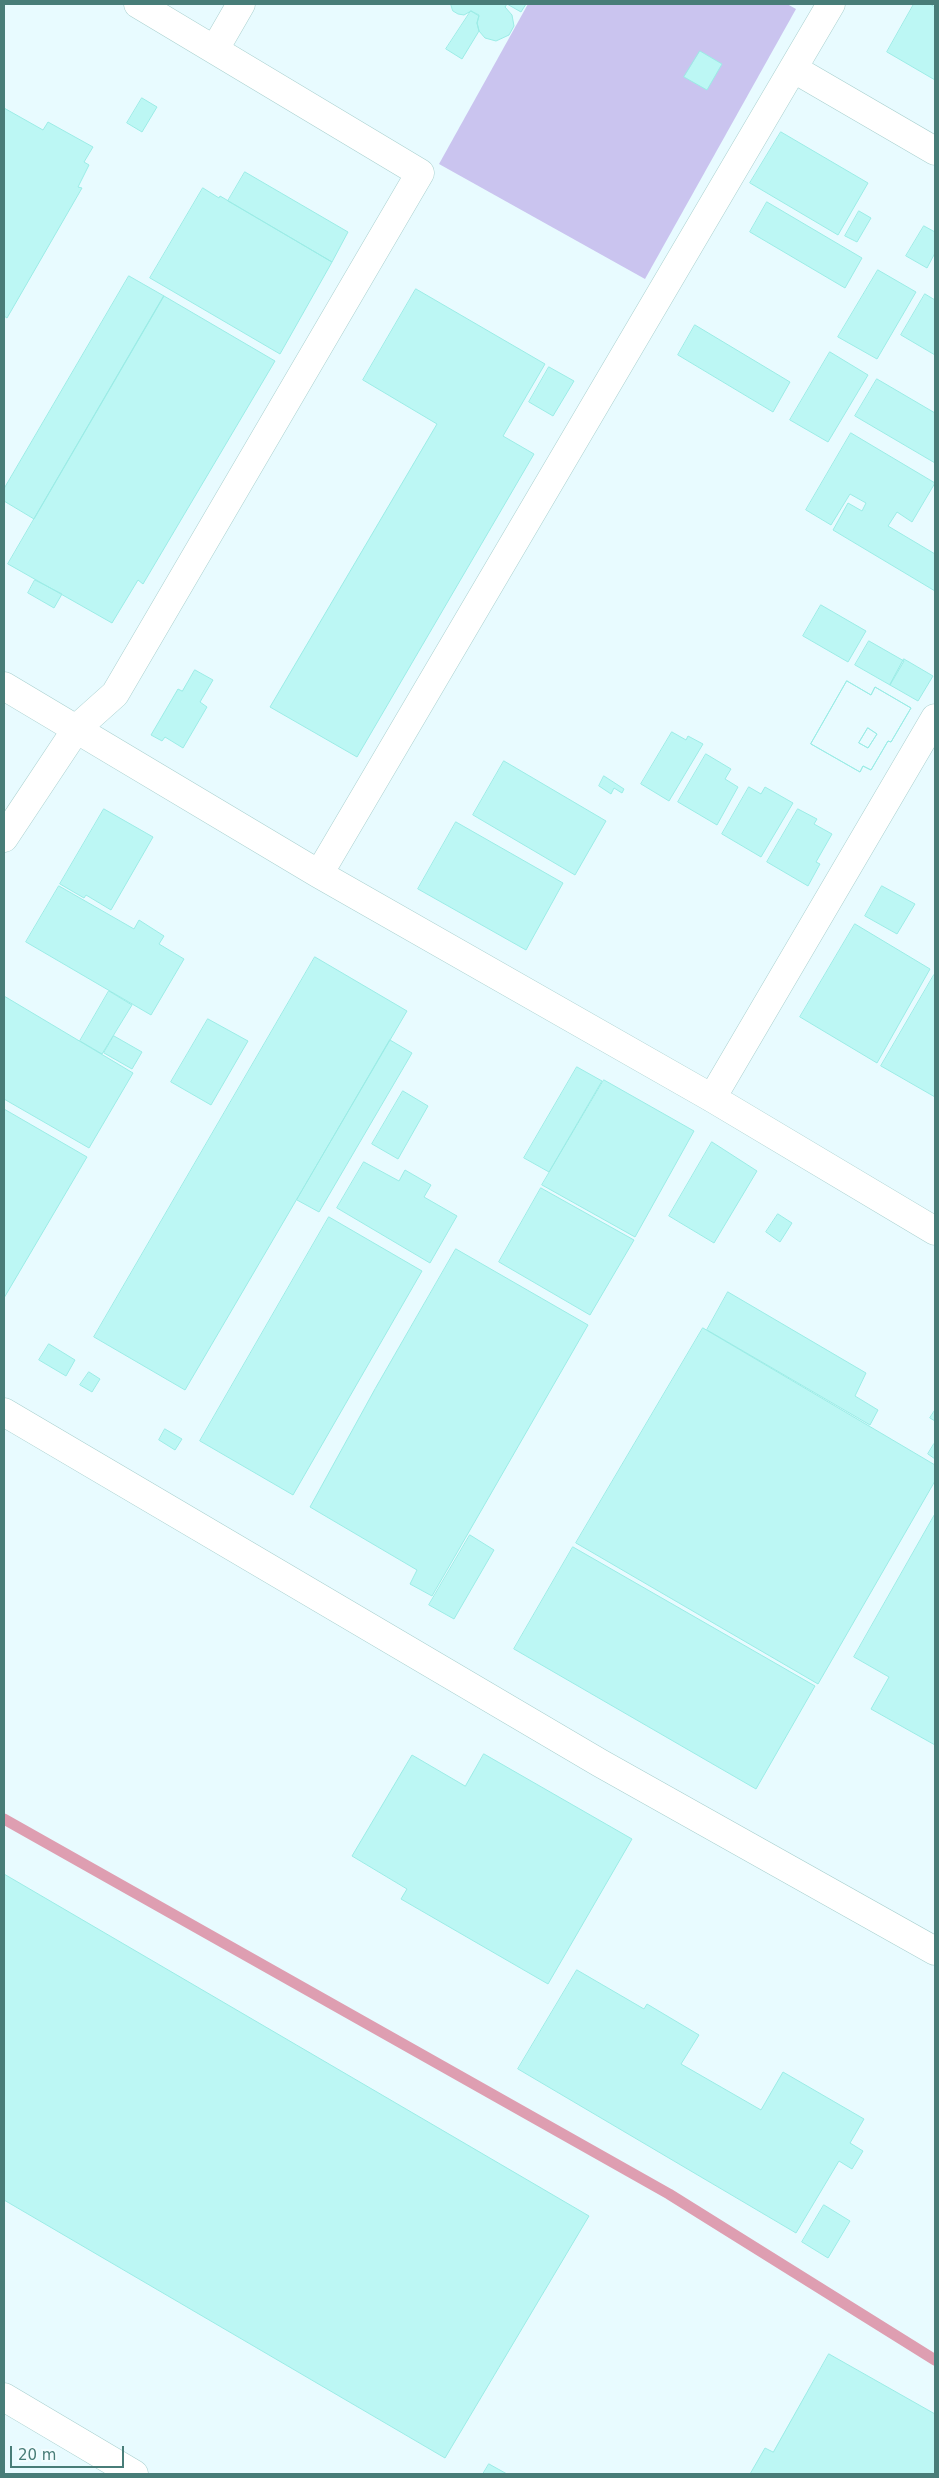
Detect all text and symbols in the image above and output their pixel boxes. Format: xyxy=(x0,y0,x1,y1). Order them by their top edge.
scale bar xyxy=(12,2436,126,2468)
text: 20 m xyxy=(18,2446,56,2464)

